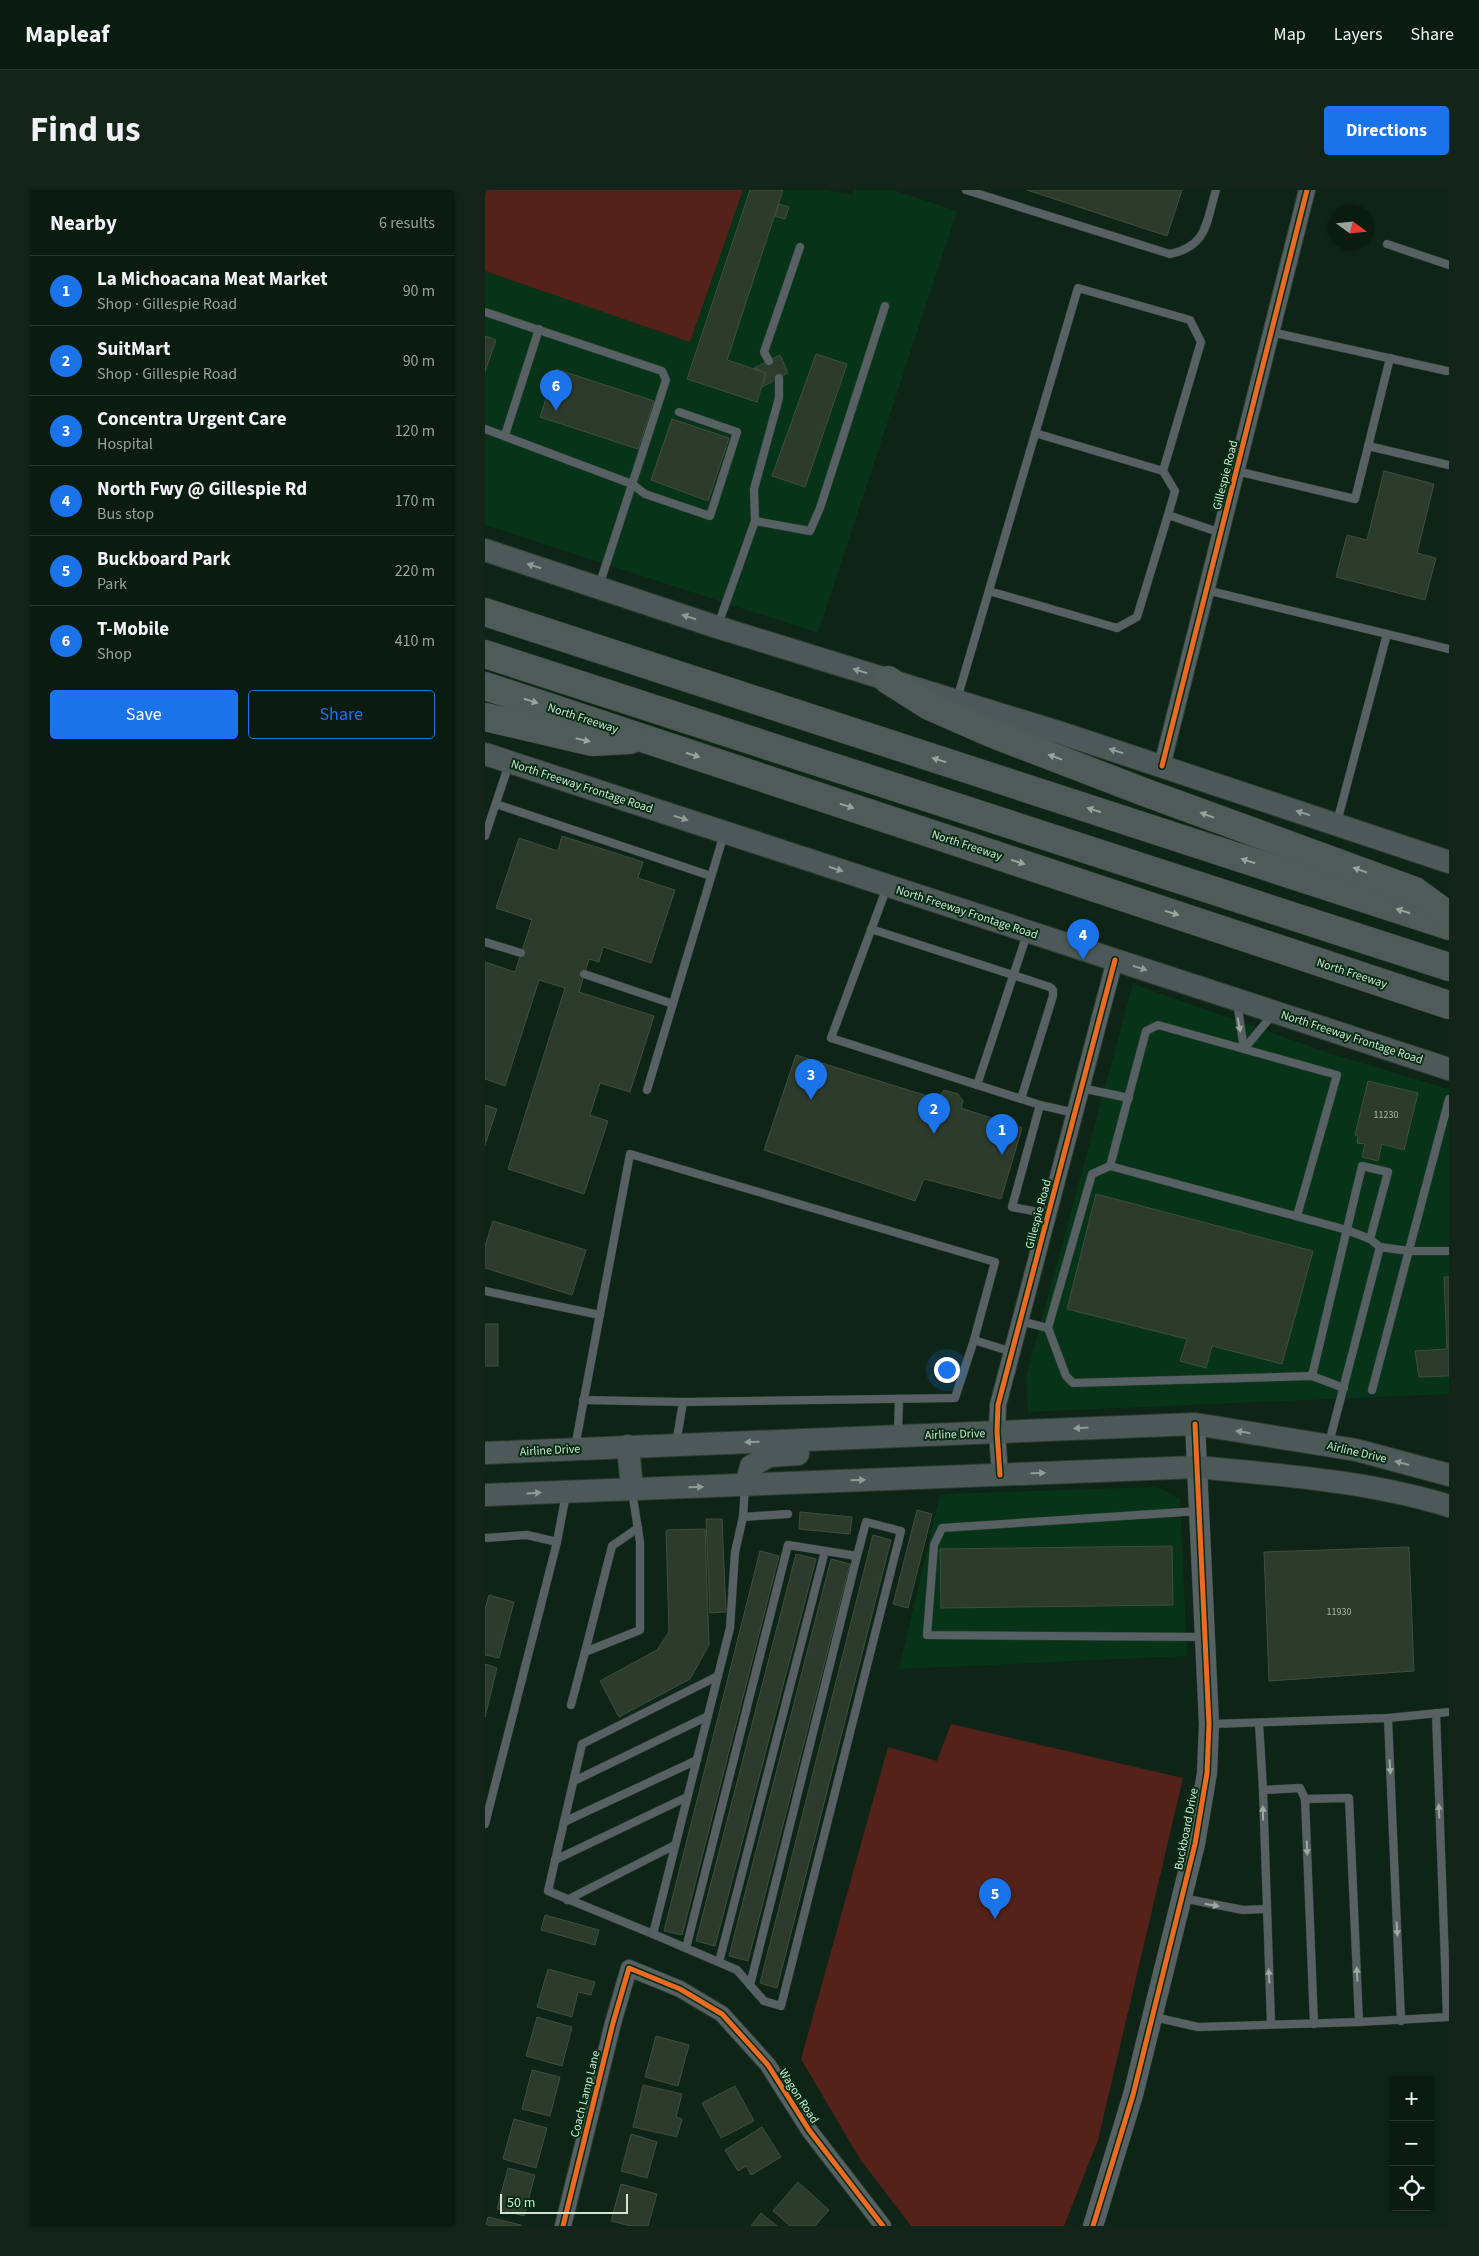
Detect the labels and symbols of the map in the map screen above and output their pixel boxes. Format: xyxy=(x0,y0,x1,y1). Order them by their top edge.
north arrow xyxy=(1329,205,1374,250)
pin: 6 xyxy=(540,370,572,411)
street label: Gillespie Road xyxy=(1209,439,1242,512)
one-way arrow xyxy=(527,562,542,570)
one-way arrow xyxy=(681,613,696,620)
one-way arrow xyxy=(853,667,868,675)
one-way arrow xyxy=(524,698,539,706)
street label: North Freeway xyxy=(545,699,621,738)
one-way arrow xyxy=(576,736,591,744)
one-way arrow xyxy=(1108,746,1123,754)
one-way arrow xyxy=(686,751,701,759)
one-way arrow xyxy=(1048,753,1063,760)
street label: North Freeway Frontage Road xyxy=(509,755,655,817)
one-way arrow xyxy=(931,756,946,764)
one-way arrow xyxy=(840,802,855,810)
one-way arrow xyxy=(1086,806,1101,814)
one-way arrow xyxy=(1296,809,1311,816)
one-way arrow xyxy=(1199,811,1214,819)
one-way arrow xyxy=(674,814,689,822)
street label: North Freeway xyxy=(929,826,1005,865)
one-way arrow xyxy=(1240,856,1255,864)
one-way arrow xyxy=(1011,858,1026,866)
one-way arrow xyxy=(828,865,843,873)
one-way arrow xyxy=(1352,866,1367,874)
street label: North Freeway Frontage Road xyxy=(894,881,1040,943)
one-way arrow xyxy=(1395,907,1410,914)
one-way arrow xyxy=(1165,910,1180,918)
pin: 4 xyxy=(1067,919,1099,960)
street label: North Freeway xyxy=(1314,954,1390,993)
one-way arrow xyxy=(1132,965,1147,973)
street label: North Freeway Frontage Road xyxy=(1279,1006,1425,1068)
one-way arrow xyxy=(1236,1017,1244,1033)
pin: 3 xyxy=(795,1059,827,1100)
pin: 2 xyxy=(918,1093,950,1134)
house number: 11230 xyxy=(1374,1108,1398,1122)
pin: 1 xyxy=(986,1114,1018,1155)
street label: Gillespie Road xyxy=(1021,1178,1056,1251)
your location xyxy=(934,1357,960,1383)
street label: Airline Drive xyxy=(924,1425,986,1444)
one-way arrow xyxy=(1073,1425,1089,1433)
one-way arrow xyxy=(1234,1427,1250,1435)
street label: Airline Drive xyxy=(1325,1437,1388,1468)
one-way arrow xyxy=(744,1438,760,1446)
street label: Airline Drive xyxy=(519,1440,581,1461)
one-way arrow xyxy=(1394,1458,1409,1466)
one-way arrow xyxy=(1031,1469,1047,1477)
one-way arrow xyxy=(851,1476,867,1484)
one-way arrow xyxy=(688,1482,704,1490)
one-way arrow xyxy=(526,1489,542,1497)
house number: 11930 xyxy=(1327,1605,1351,1619)
one-way arrow xyxy=(1386,1759,1394,1775)
street label: Buckboard Drive xyxy=(1170,1787,1203,1872)
one-way arrow xyxy=(1435,1803,1443,1819)
one-way arrow xyxy=(1259,1805,1267,1821)
one-way arrow xyxy=(1304,1840,1312,1856)
pin: 5 xyxy=(979,1878,1011,1919)
one-way arrow xyxy=(1205,1901,1221,1909)
one-way arrow xyxy=(1394,1921,1402,1937)
one-way arrow xyxy=(1353,1965,1361,1981)
one-way arrow xyxy=(1264,1967,1272,1983)
street label: Coach Lamp Lane xyxy=(566,2049,604,2139)
street label: Wagon Road xyxy=(774,2065,823,2127)
scale bar xyxy=(500,2191,627,2214)

